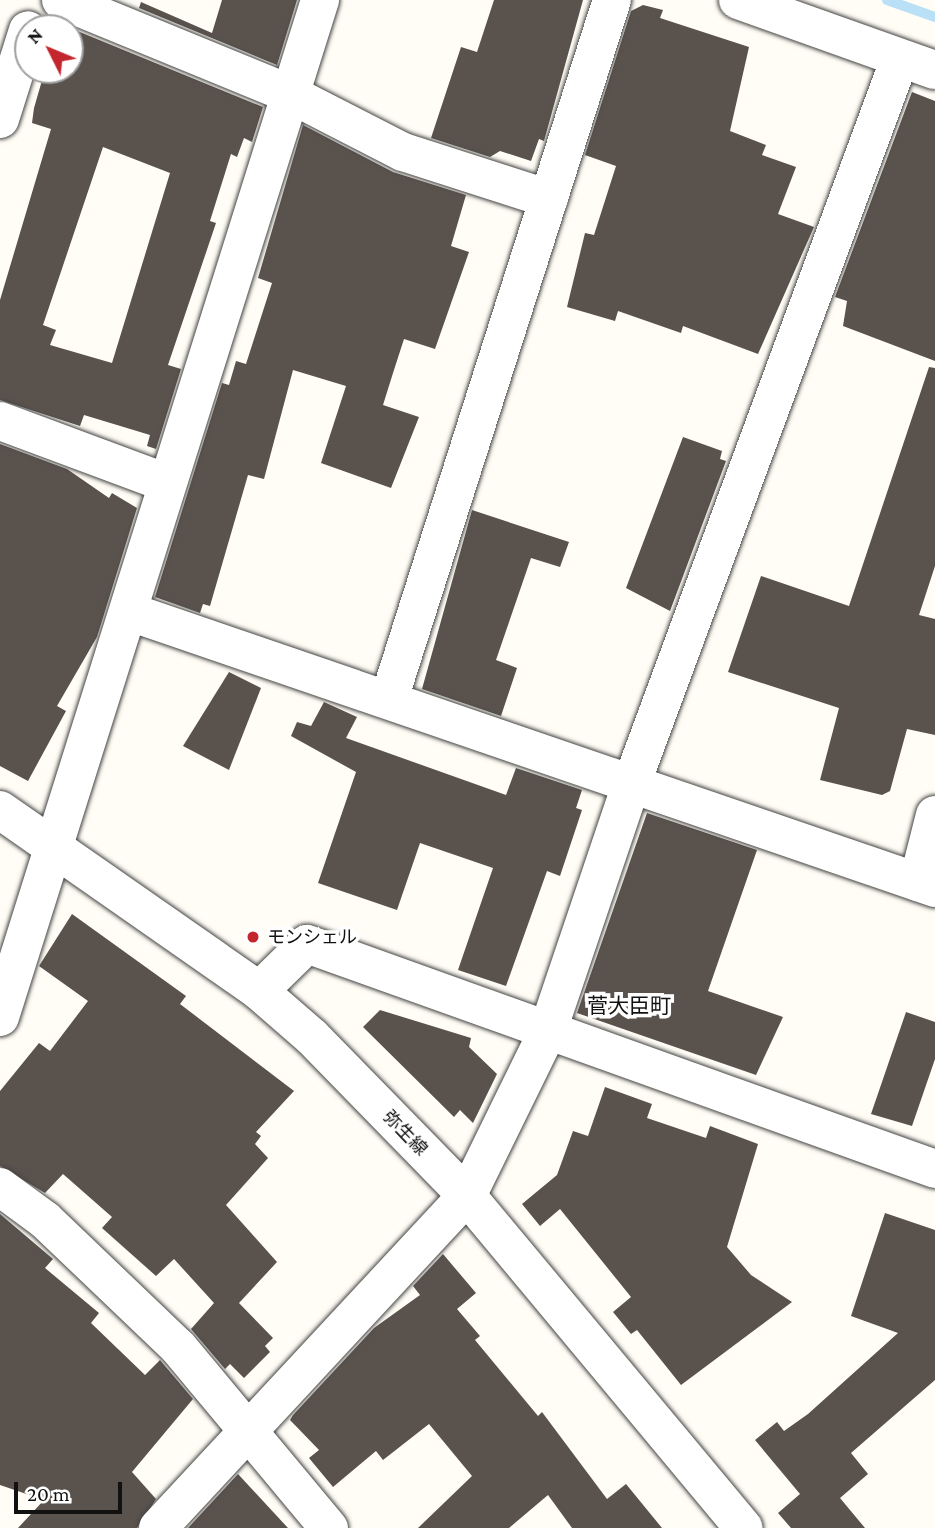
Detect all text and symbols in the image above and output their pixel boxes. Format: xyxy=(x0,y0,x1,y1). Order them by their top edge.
north arrow xyxy=(14,14,84,84)
text: N xyxy=(23,24,47,48)
place label: モンシェル xyxy=(267,926,357,948)
marker: モンシェル xyxy=(245,929,261,945)
district label: 菅大臣町 xyxy=(587,993,671,1019)
street label: 弥生線 xyxy=(378,1106,432,1160)
scale bar xyxy=(18,1468,126,1512)
text: 20 m xyxy=(27,1482,70,1506)

